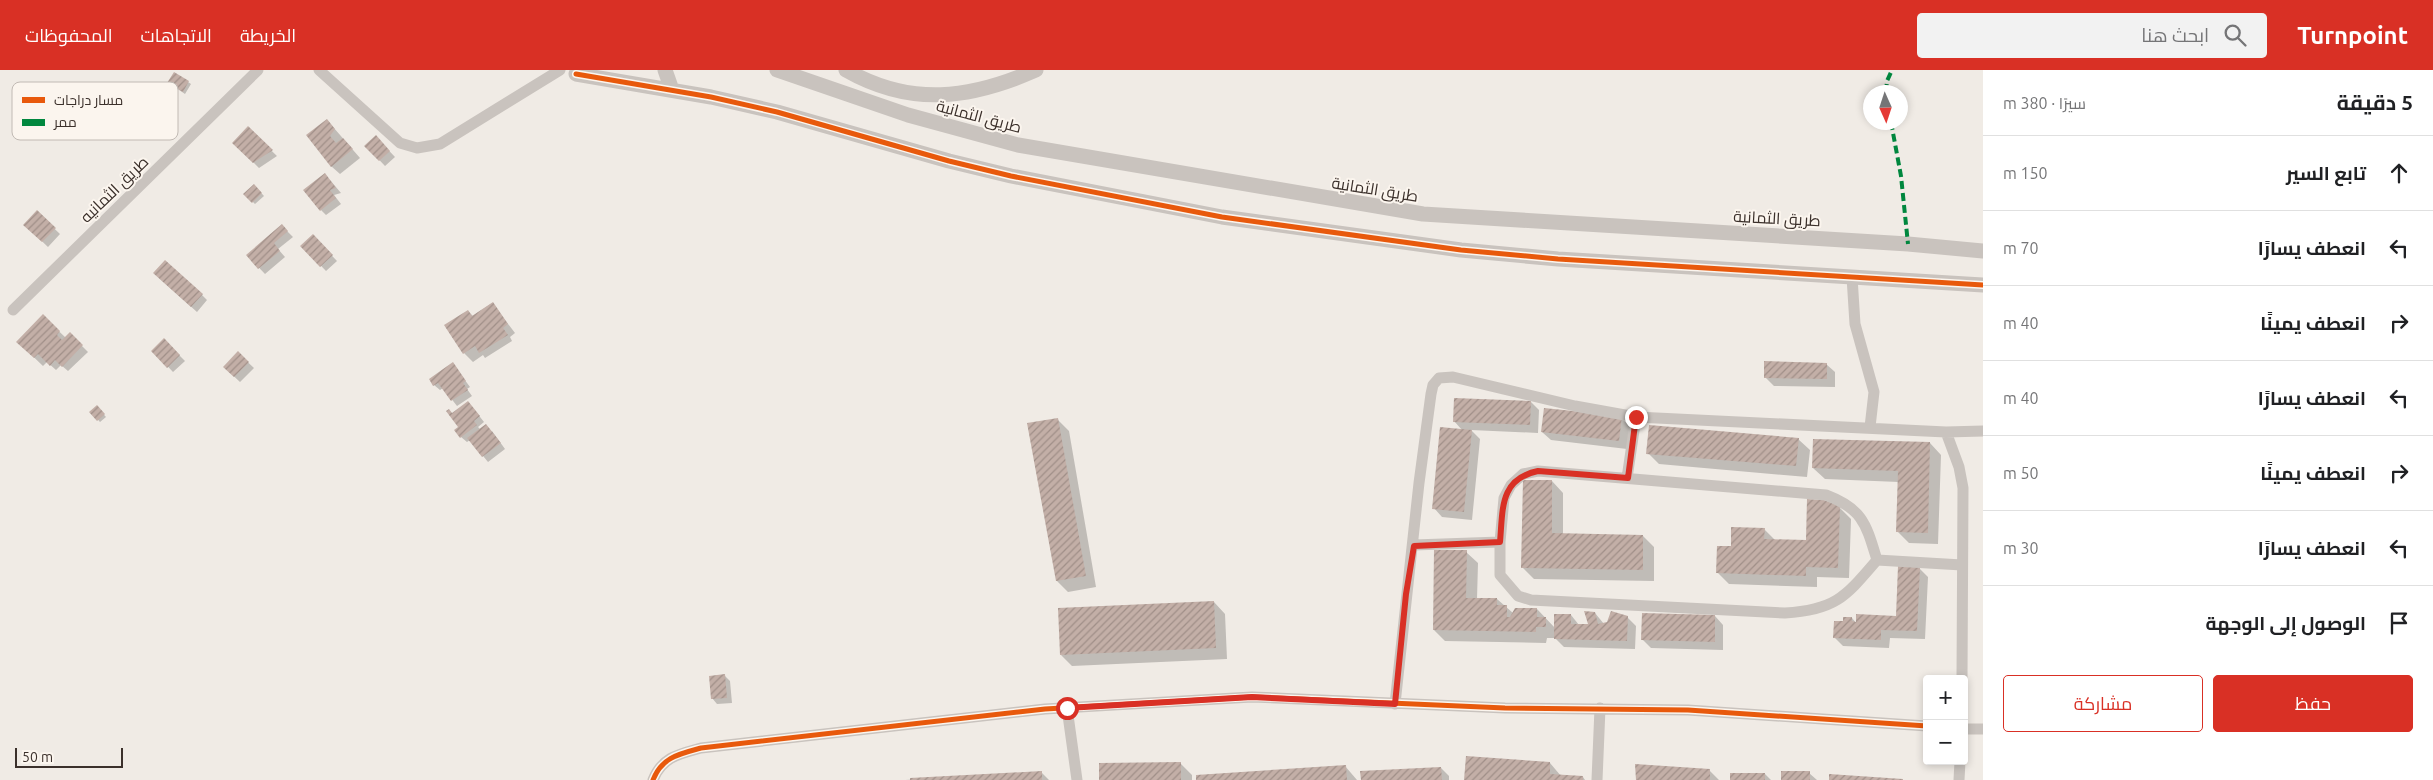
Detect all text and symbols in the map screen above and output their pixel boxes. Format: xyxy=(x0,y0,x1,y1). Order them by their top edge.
search box xyxy=(1917,13,2267,58)
icon: search xyxy=(2221,21,2249,49)
text: Turnpoint xyxy=(2297,22,2408,49)
text: ابحث هنا xyxy=(2141,24,2209,46)
text: المحفوظات xyxy=(25,25,113,45)
text: الاتجاهات xyxy=(141,25,212,45)
text: الخريطة xyxy=(240,25,296,45)
legend xyxy=(12,82,178,140)
north arrow xyxy=(1863,85,1908,130)
text: 5 دقيقة xyxy=(2337,90,2413,114)
text: مسار دراجات xyxy=(54,92,123,108)
text: سيرًا · 380 m xyxy=(2003,94,2086,112)
street label: طريق الثمانية xyxy=(934,96,1024,138)
text: ممر xyxy=(53,114,77,130)
street label: طريق الثمانيه xyxy=(76,152,153,227)
icon: ahead xyxy=(2385,159,2413,187)
text: تابع السير xyxy=(2286,162,2366,184)
text: 150 m xyxy=(2003,164,2048,182)
street label: طريق الثمانية xyxy=(1330,173,1420,207)
street label: طريق الثمانية xyxy=(1733,207,1821,231)
icon: left xyxy=(2385,234,2413,262)
text: انعطف يسارًا xyxy=(2258,237,2366,259)
text: 70 m xyxy=(2003,239,2039,257)
icon: right xyxy=(2385,309,2413,337)
text: انعطف يمينًا xyxy=(2260,312,2366,334)
text: 40 m xyxy=(2003,314,2039,332)
icon: left xyxy=(2385,384,2413,412)
text: انعطف يسارًا xyxy=(2258,387,2366,409)
text: 40 m xyxy=(2003,389,2039,407)
route end xyxy=(1625,406,1648,429)
icon: right xyxy=(2385,459,2413,487)
text: انعطف يمينًا xyxy=(2260,462,2366,484)
text: 50 m xyxy=(2003,464,2039,482)
icon: left xyxy=(2385,534,2413,562)
text: انعطف يسارًا xyxy=(2258,537,2366,559)
text: 30 m xyxy=(2003,539,2039,557)
icon: arrive xyxy=(2385,609,2413,637)
text: الوصول إلى الوجهة xyxy=(2206,612,2366,634)
map controls xyxy=(1923,675,1968,765)
button: + xyxy=(1923,675,1968,720)
button: مشاركة xyxy=(2003,675,2203,732)
button: حفظ xyxy=(2213,675,2413,732)
route start xyxy=(1056,697,1079,720)
button: − xyxy=(1923,720,1968,765)
scale bar xyxy=(15,745,122,768)
text: 50 m xyxy=(22,749,53,765)

